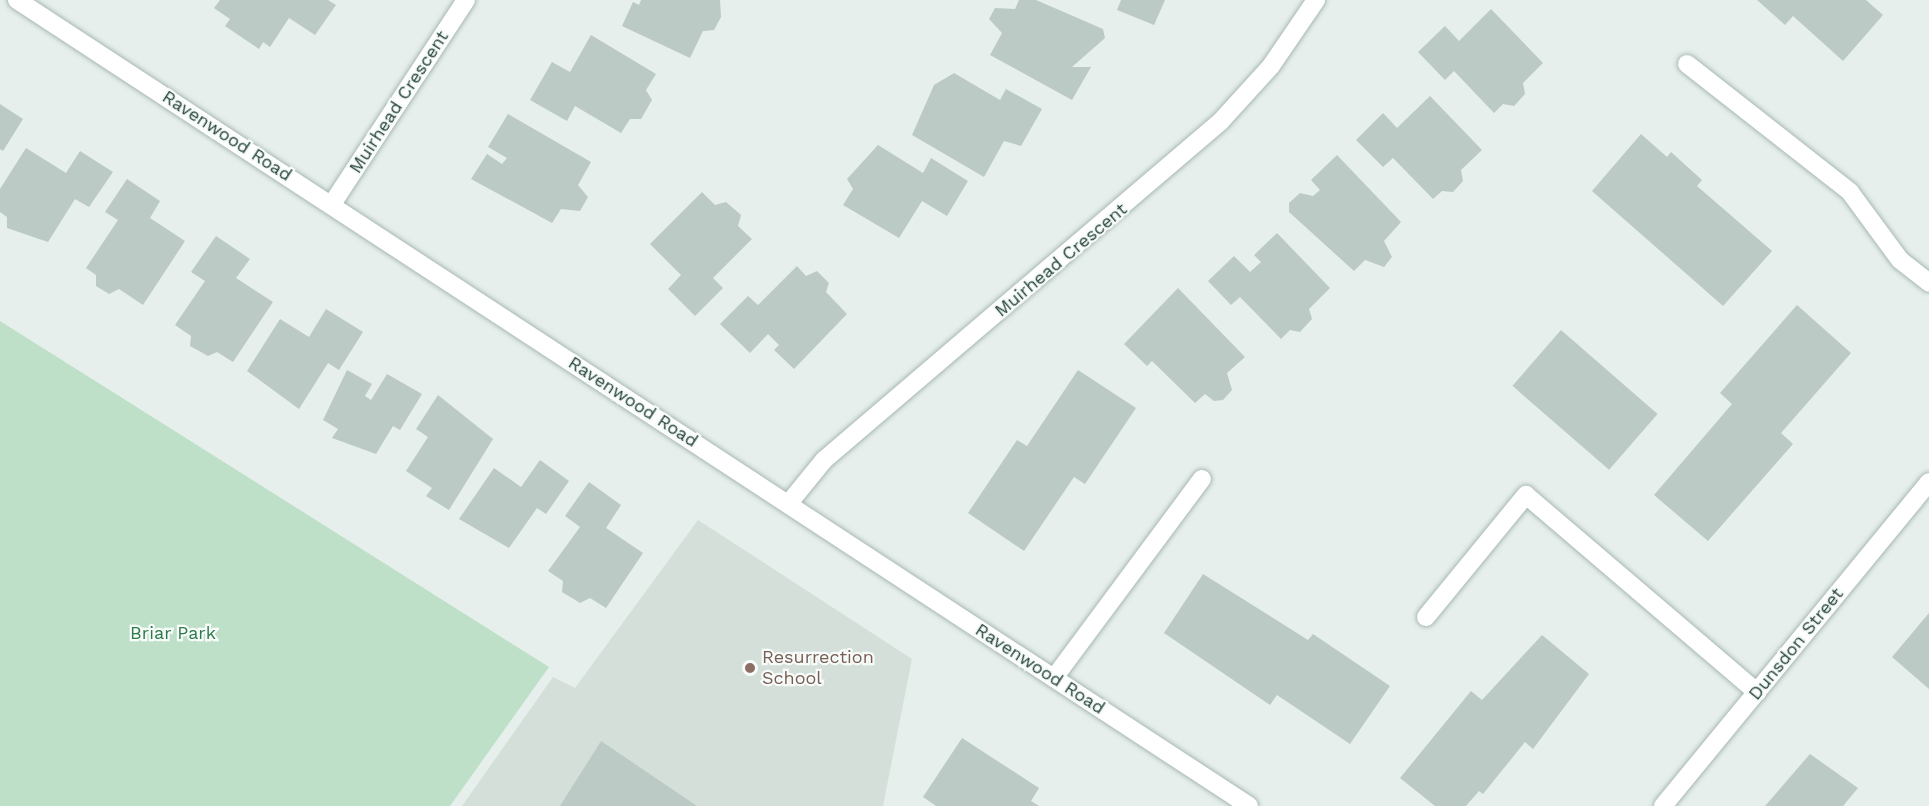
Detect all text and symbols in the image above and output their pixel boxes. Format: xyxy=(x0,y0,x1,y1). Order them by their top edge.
street label: Muirhead Crescent xyxy=(345,27,453,177)
street label: Ravenwood Road xyxy=(158,86,296,186)
street label: Muirhead Crescent xyxy=(991,198,1131,322)
street label: Ravenwood Road xyxy=(564,352,702,452)
street label: Dunsdon Street xyxy=(1744,583,1848,705)
street label: Ravenwood Road xyxy=(971,619,1109,719)
park label: Briar Park xyxy=(130,622,216,644)
place label: Resurrection School xyxy=(762,647,874,690)
marker: Resurrection School xyxy=(743,661,757,675)

